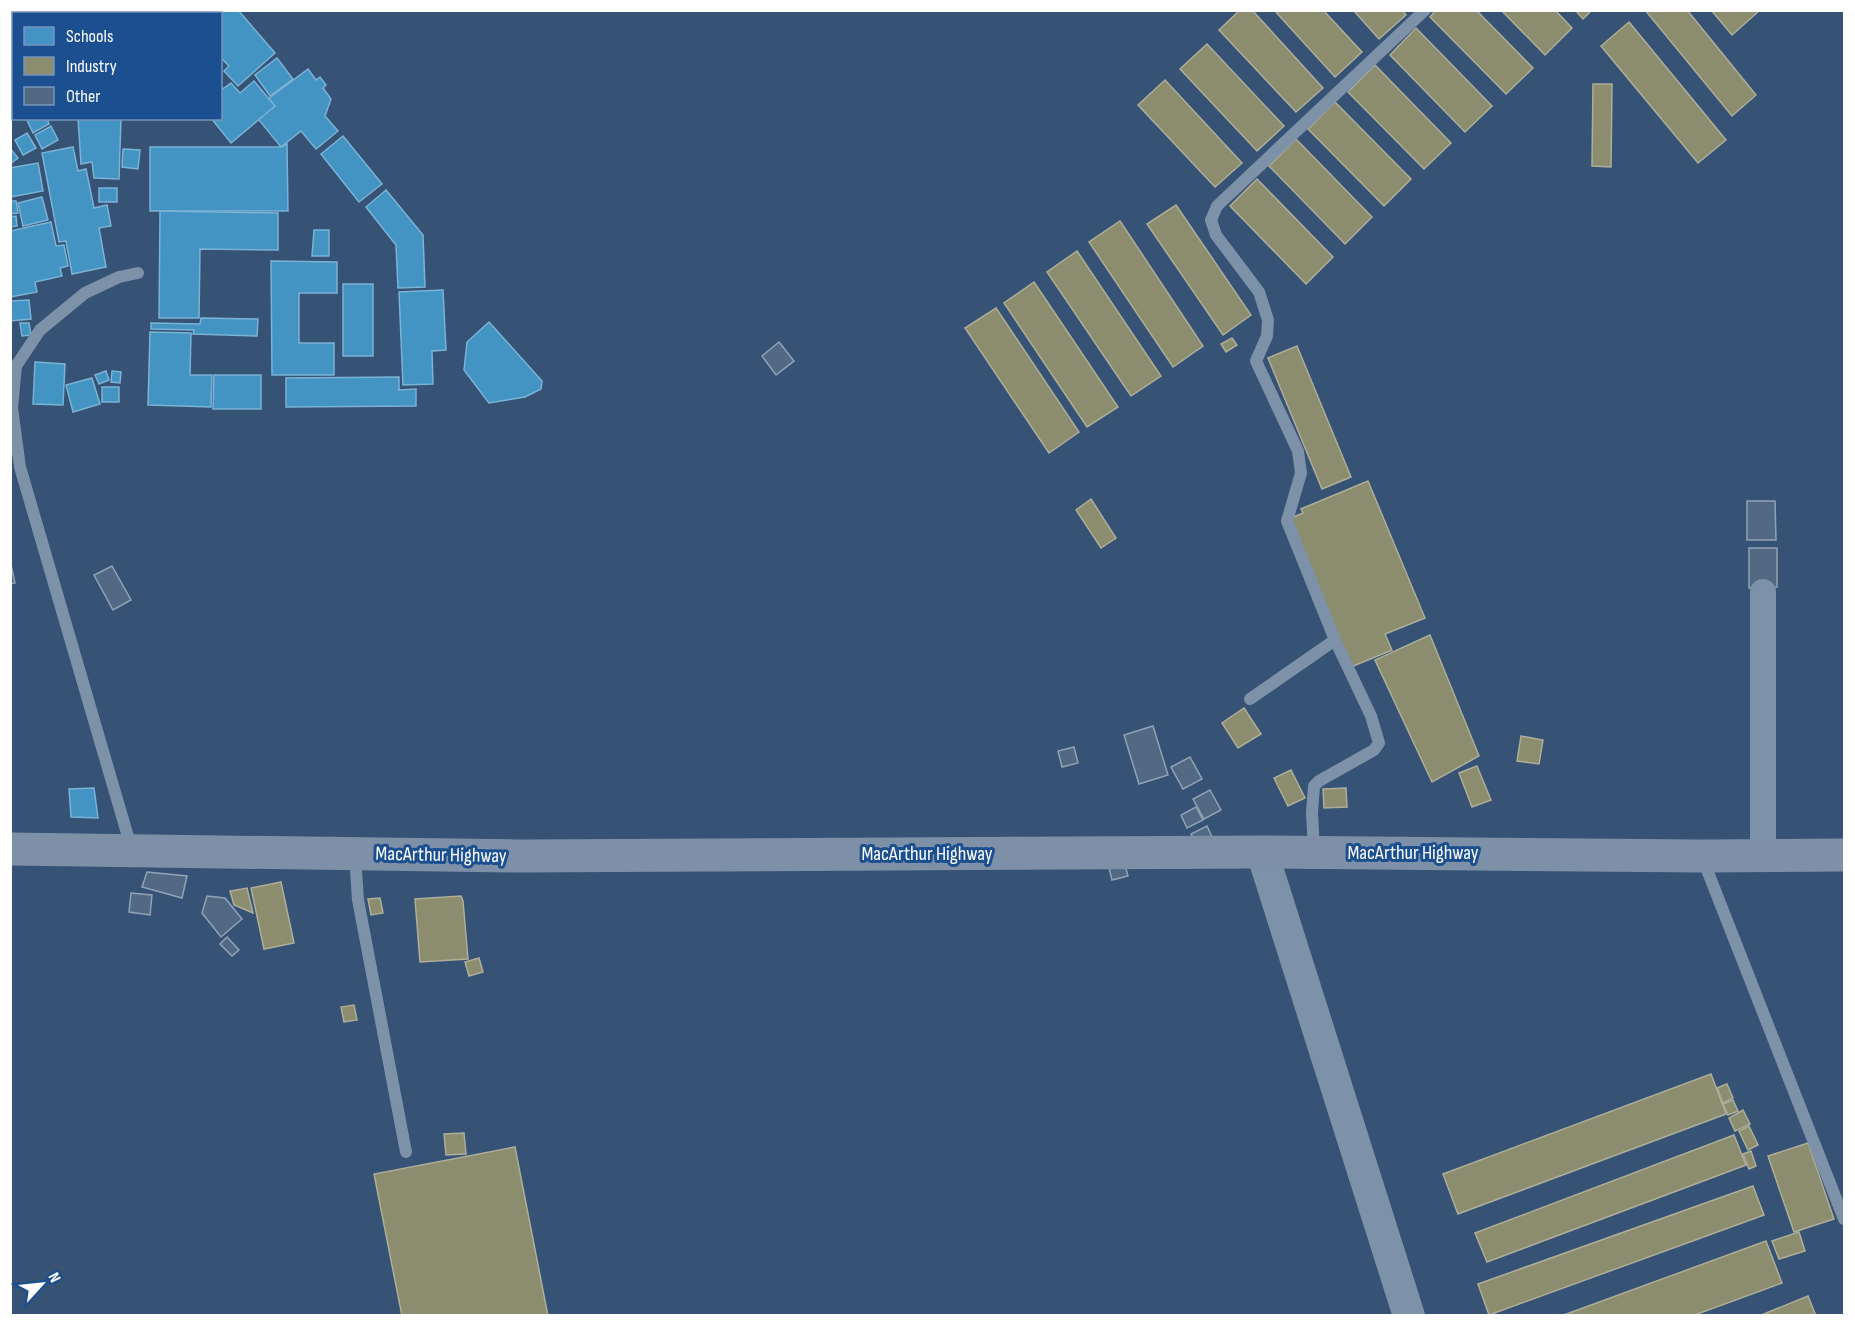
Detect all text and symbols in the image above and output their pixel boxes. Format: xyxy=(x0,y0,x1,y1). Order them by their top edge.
legend xyxy=(12,12,222,120)
text: Schools xyxy=(66,26,113,47)
text: Industry xyxy=(66,56,117,77)
text: Other xyxy=(66,86,100,107)
street label: MacArthur Highway xyxy=(1347,841,1479,865)
street label: MacArthur Highway xyxy=(375,842,507,868)
street label: MacArthur Highway xyxy=(861,842,993,866)
north arrow xyxy=(12,1254,72,1314)
text: N xyxy=(44,1270,64,1286)

